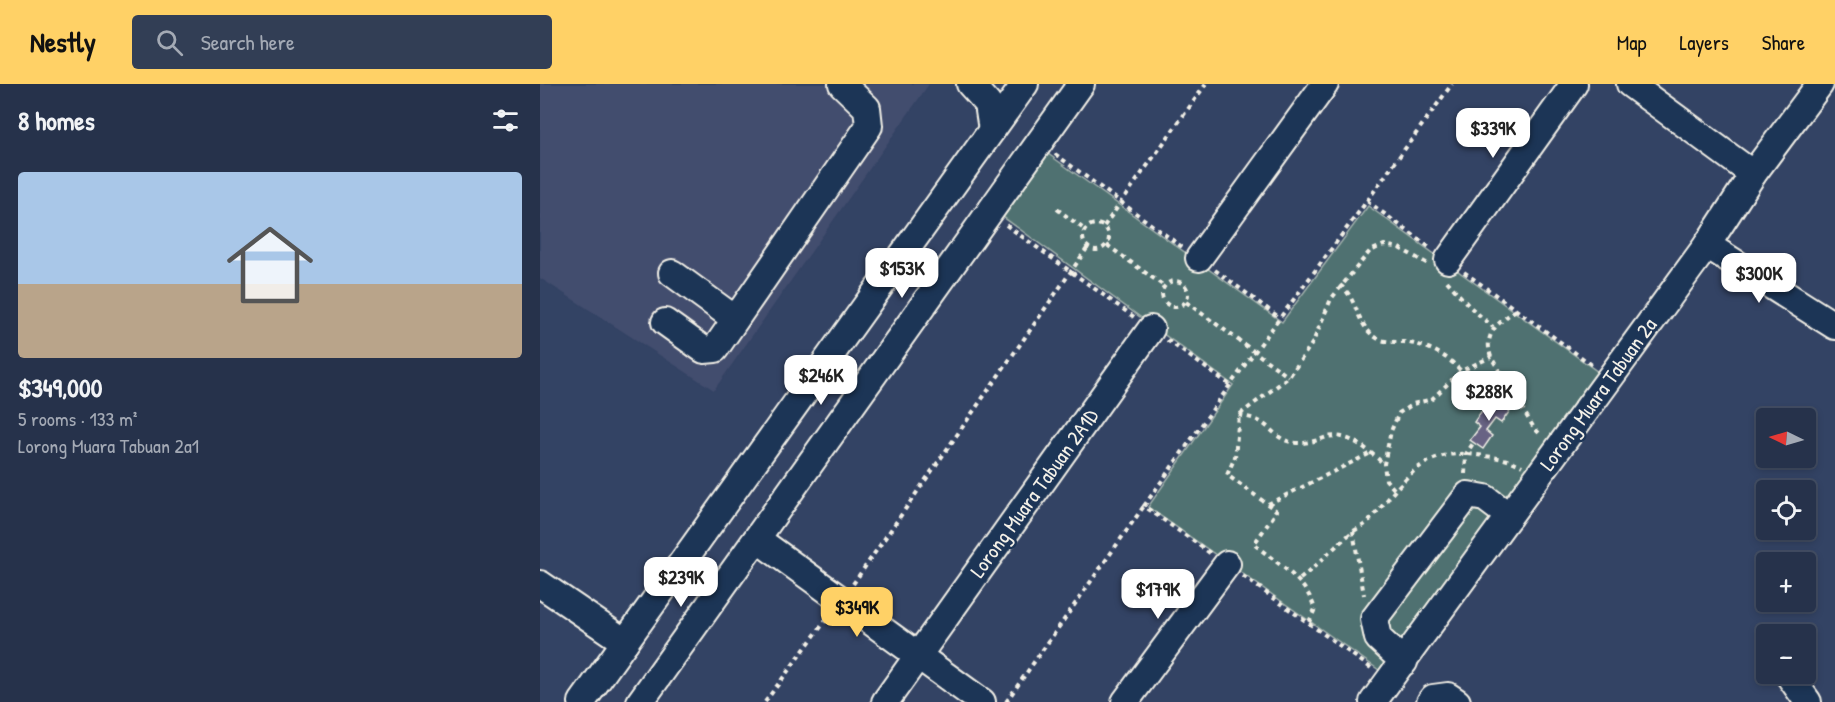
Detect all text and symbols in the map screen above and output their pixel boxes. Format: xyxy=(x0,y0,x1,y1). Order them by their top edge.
search box xyxy=(132,15,552,69)
text: Nestly xyxy=(30,23,96,61)
icon: search xyxy=(153,26,186,59)
text: Search here xyxy=(201,27,295,57)
text: Map xyxy=(1617,28,1646,57)
text: Layers xyxy=(1679,28,1729,57)
text: Share xyxy=(1762,28,1805,57)
text: 8 homes xyxy=(18,103,95,138)
icon: filters xyxy=(489,104,522,137)
pin: $339K xyxy=(1451,108,1535,159)
text: $339K xyxy=(1470,114,1516,141)
icon: home xyxy=(216,211,324,319)
pin: $153K xyxy=(860,248,944,299)
pin: $300K xyxy=(1717,253,1801,304)
text: $153K xyxy=(879,254,925,281)
text: $300K xyxy=(1735,259,1783,286)
street label: Lorong Muara Tabuan 2a xyxy=(1533,312,1663,476)
pin: $246K xyxy=(779,355,863,406)
text: $246K xyxy=(798,361,844,388)
text: $349,000 xyxy=(18,370,102,405)
pin: $288K xyxy=(1447,371,1531,422)
text: $288K xyxy=(1465,377,1513,404)
street label: Lorong Muara Tabuan 2A1D xyxy=(963,403,1105,583)
text: 5 rooms · 133 m² xyxy=(18,405,137,432)
north arrow xyxy=(1756,408,1816,468)
map controls xyxy=(1756,408,1816,684)
text: Lorong Muara Tabuan 2a1 xyxy=(18,432,199,459)
button: locate xyxy=(1756,480,1816,540)
button: + xyxy=(1756,552,1816,612)
pin: $239K xyxy=(639,557,723,608)
text: $239K xyxy=(658,563,704,590)
pin: $179K xyxy=(1116,569,1200,620)
text: $179K xyxy=(1135,575,1181,602)
pin: $349K xyxy=(815,587,899,638)
text: $349K xyxy=(835,593,879,620)
button: − xyxy=(1756,624,1816,684)

